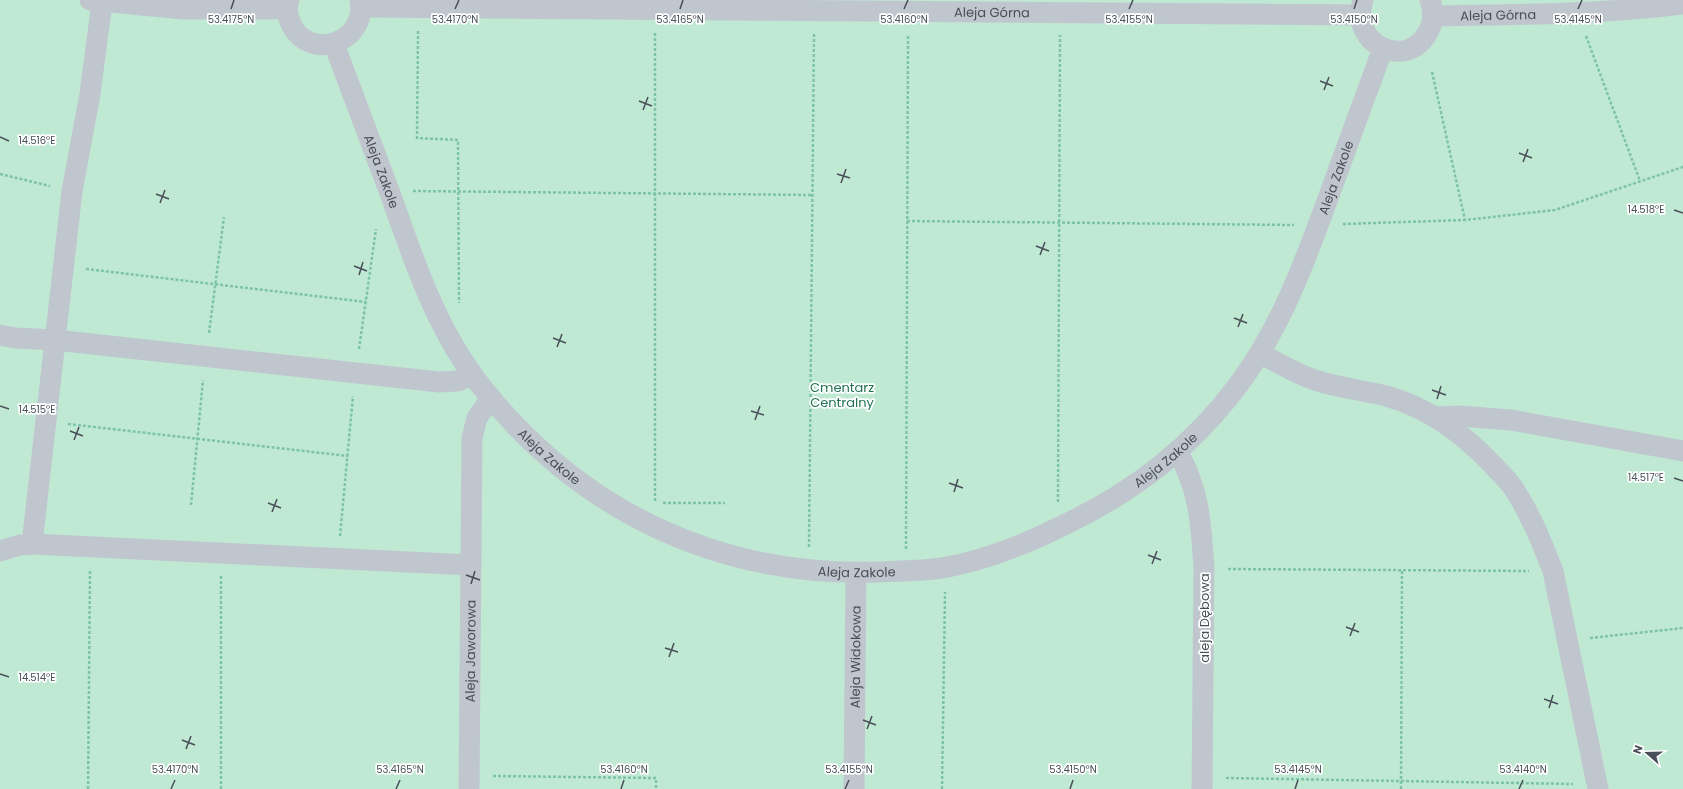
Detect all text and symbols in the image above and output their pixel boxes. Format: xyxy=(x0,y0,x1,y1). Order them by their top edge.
street label: Aleja Górna xyxy=(954,2,1030,22)
street label: Aleja Górna xyxy=(1460,5,1536,25)
text: 53.4175°N xyxy=(208,12,254,27)
text: 53.4170°N xyxy=(432,12,478,27)
text: 53.4165°N xyxy=(656,12,704,27)
text: 53.4160°N xyxy=(880,12,928,27)
text: 53.4155°N xyxy=(1105,12,1153,27)
text: 53.4150°N xyxy=(1330,12,1378,27)
text: 53.4145°N xyxy=(1554,12,1602,27)
street label: Aleja Zakole xyxy=(359,132,404,211)
text: 14.516°E xyxy=(19,133,55,148)
street label: Aleja Zakole xyxy=(1313,138,1358,217)
text: 14.518°E xyxy=(1628,202,1664,217)
park label: Cmentarz Centralny xyxy=(810,378,874,412)
text: 14.515°E xyxy=(19,402,55,417)
street label: Aleja Zakole xyxy=(514,424,585,489)
street label: Aleja Zakole xyxy=(1130,428,1201,492)
text: 14.517°E xyxy=(1628,470,1664,485)
street label: Aleja Zakole xyxy=(817,561,896,582)
street label: aleja Dębowa xyxy=(1195,573,1214,663)
street label: Aleja Jaworowa xyxy=(460,599,480,703)
street label: Aleja Widokowa xyxy=(845,605,865,709)
text: 14.514°E xyxy=(19,670,55,685)
north arrow xyxy=(1627,733,1667,773)
text: N xyxy=(1629,743,1647,756)
text: 53.4170°N xyxy=(152,762,198,777)
text: 53.4165°N xyxy=(376,762,424,777)
text: 53.4160°N xyxy=(600,762,648,777)
text: 53.4155°N xyxy=(825,762,873,777)
text: 53.4150°N xyxy=(1049,762,1097,777)
text: 53.4145°N xyxy=(1274,762,1322,777)
text: 53.4140°N xyxy=(1499,762,1547,777)

